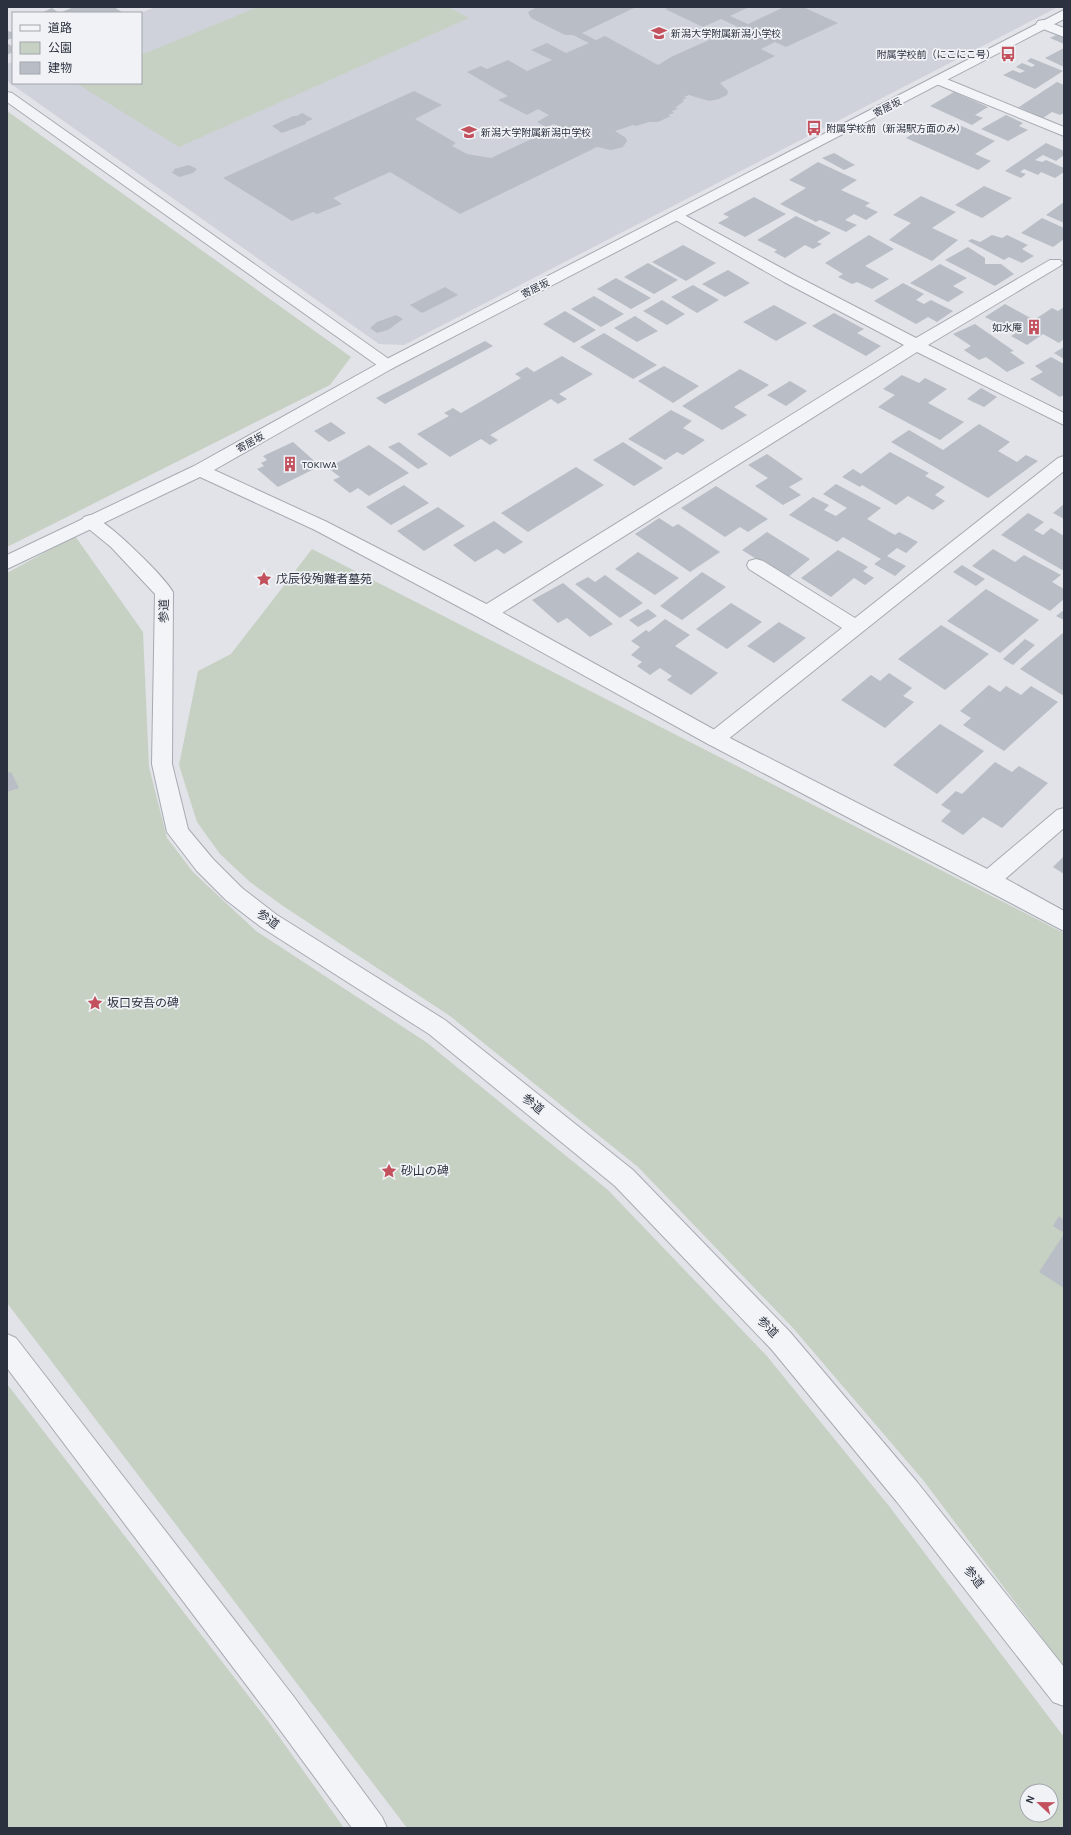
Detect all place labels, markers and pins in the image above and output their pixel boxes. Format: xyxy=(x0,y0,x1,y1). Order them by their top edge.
school or university icon: 新潟大学附属新潟小学校 xyxy=(650,24,668,42)
place label: 新潟大学附属新潟小学校 xyxy=(671,28,781,40)
bus stop icon: 附属学校前（にこにこ号） xyxy=(999,45,1017,63)
place label: 附属学校前（にこにこ号） xyxy=(876,49,996,61)
bus stop icon: 附属学校前（新潟駅方面のみ） xyxy=(805,119,823,137)
school or university icon: 新潟大学附属新潟中学校 xyxy=(460,123,478,141)
place label: 附属学校前（新潟駅方面のみ） xyxy=(826,123,966,135)
place label: 新潟大学附属新潟中学校 xyxy=(481,127,591,139)
building icon: 如水庵 xyxy=(1025,318,1043,336)
place label: 如水庵 xyxy=(992,322,1022,334)
building icon: TOKIWA xyxy=(281,455,299,473)
place label: TOKIWA xyxy=(302,459,337,471)
place icon: 戊辰役殉難者墓苑 xyxy=(255,570,273,588)
place label: 戊辰役殉難者墓苑 xyxy=(276,572,372,586)
place icon: 坂口安吾の碑 xyxy=(86,994,104,1012)
place label: 坂口安吾の碑 xyxy=(107,996,179,1010)
place icon: 砂山の碑 xyxy=(380,1162,398,1180)
place label: 砂山の碑 xyxy=(401,1164,449,1178)

